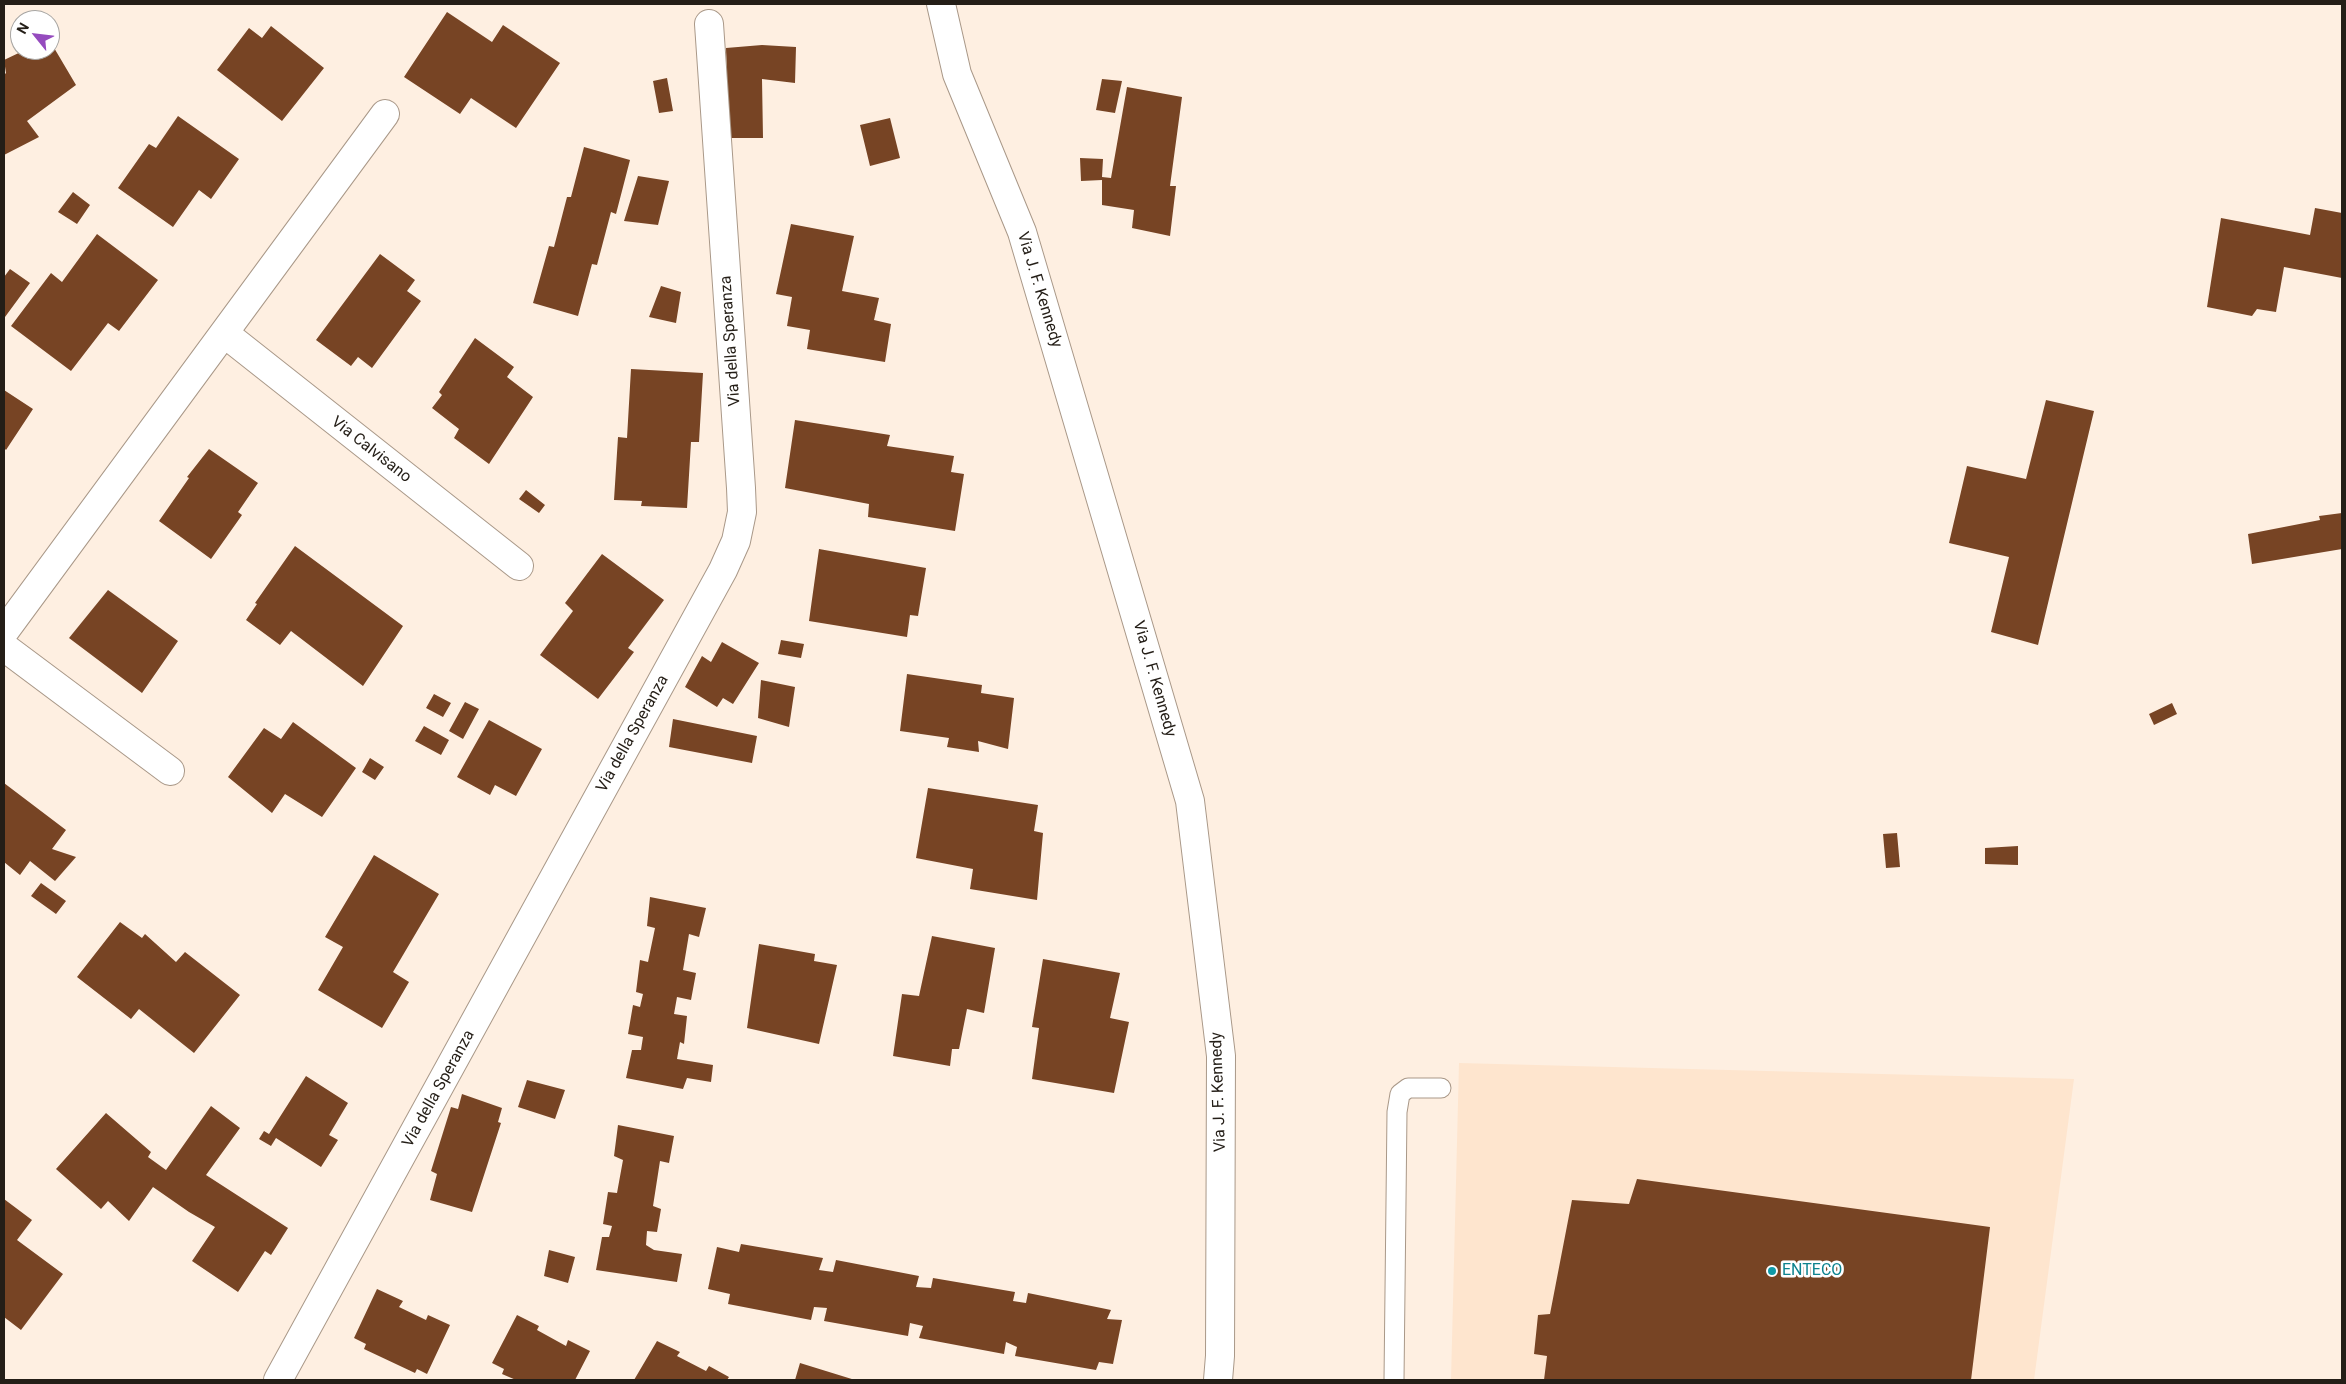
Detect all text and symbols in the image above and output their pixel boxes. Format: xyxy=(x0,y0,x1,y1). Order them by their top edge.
north arrow xyxy=(10,10,60,60)
text: N xyxy=(13,20,32,36)
street label: Via J. F. Kennedy xyxy=(1012,230,1066,350)
street label: Via della Speranza xyxy=(717,275,745,407)
street label: Via Calvisano xyxy=(327,413,415,487)
street label: Via J. F. Kennedy xyxy=(1128,619,1180,739)
street label: Via della Speranza xyxy=(593,672,673,796)
street label: Via della Speranza xyxy=(399,1027,479,1151)
street label: Via J. F. Kennedy xyxy=(1207,1032,1231,1152)
place label: ENTECO xyxy=(1782,1261,1842,1281)
marker: ENTECO xyxy=(1766,1265,1778,1277)

